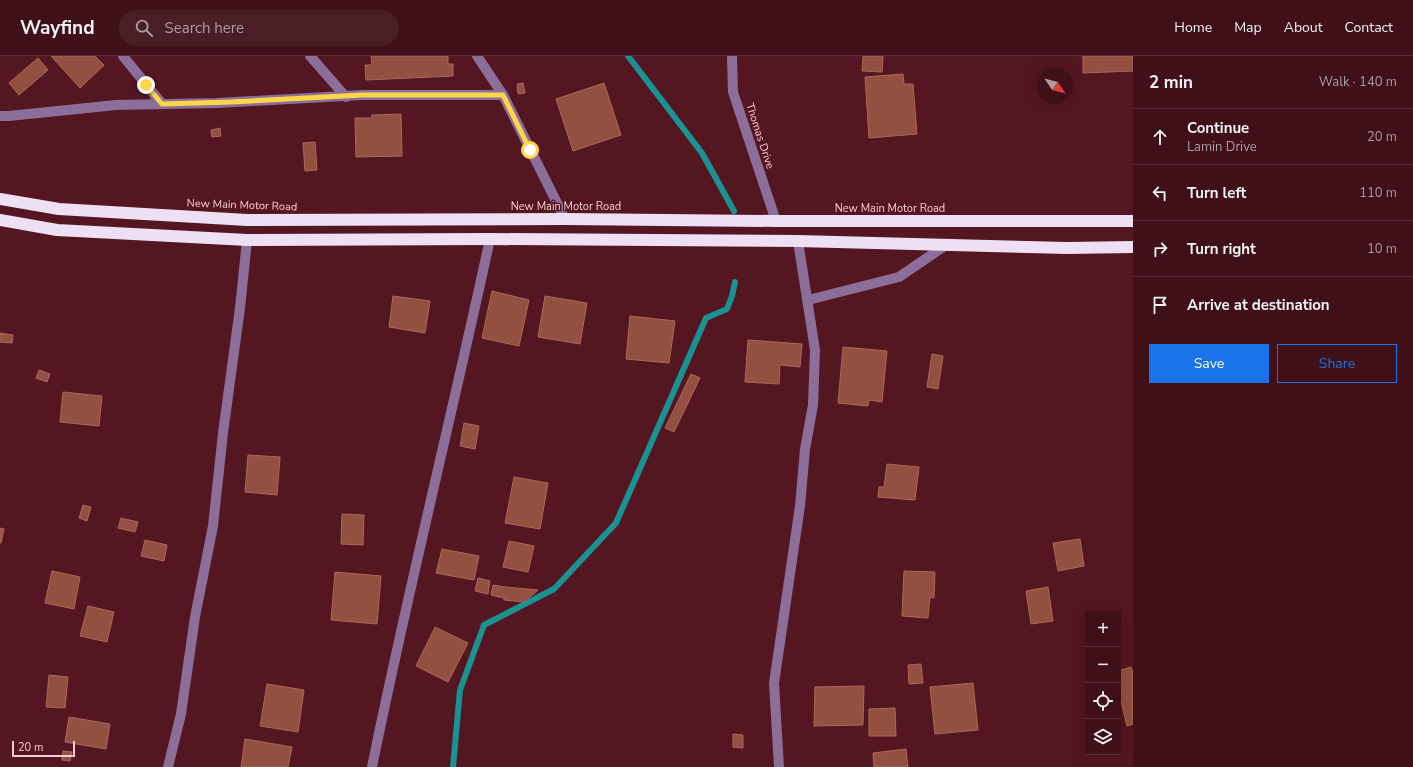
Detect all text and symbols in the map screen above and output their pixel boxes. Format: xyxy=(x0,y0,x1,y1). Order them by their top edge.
search box xyxy=(119,10,399,46)
text: Wayfind xyxy=(20,15,95,41)
icon: search xyxy=(133,17,155,39)
text: Search here xyxy=(165,18,244,38)
text: Home xyxy=(1174,18,1212,37)
text: Map xyxy=(1234,18,1262,37)
text: About xyxy=(1284,18,1323,37)
text: Contact xyxy=(1345,18,1393,37)
north arrow xyxy=(1037,68,1073,104)
text: 2 min xyxy=(1149,71,1193,94)
text: Walk · 140 m xyxy=(1319,73,1397,91)
route end xyxy=(137,76,155,94)
street label: Thomas Drive xyxy=(742,101,778,171)
text: Continue xyxy=(1187,118,1249,138)
icon: ahead xyxy=(1149,126,1171,148)
text: 20 m xyxy=(1367,128,1397,146)
text: Lamin Drive xyxy=(1187,138,1257,156)
route start xyxy=(521,141,539,159)
icon: left xyxy=(1149,182,1171,204)
text: Turn left xyxy=(1187,183,1246,203)
text: 110 m xyxy=(1359,184,1397,202)
street label: New Main Motor Road xyxy=(186,196,298,214)
street label: New Main Motor Road xyxy=(511,199,621,214)
street label: New Main Motor Road xyxy=(835,201,945,216)
icon: right xyxy=(1149,238,1171,260)
text: Turn right xyxy=(1187,239,1256,259)
text: 10 m xyxy=(1367,240,1397,258)
icon: arrive xyxy=(1149,294,1171,316)
text: Arrive at destination xyxy=(1187,295,1330,315)
button: Save xyxy=(1149,344,1269,383)
button: Share xyxy=(1277,344,1397,383)
map controls xyxy=(1085,611,1121,755)
button: + xyxy=(1085,611,1121,647)
button: − xyxy=(1085,647,1121,683)
button: locate xyxy=(1085,683,1121,719)
button: layers xyxy=(1085,719,1121,755)
scale bar xyxy=(12,739,75,758)
text: 20 m xyxy=(18,740,43,755)

